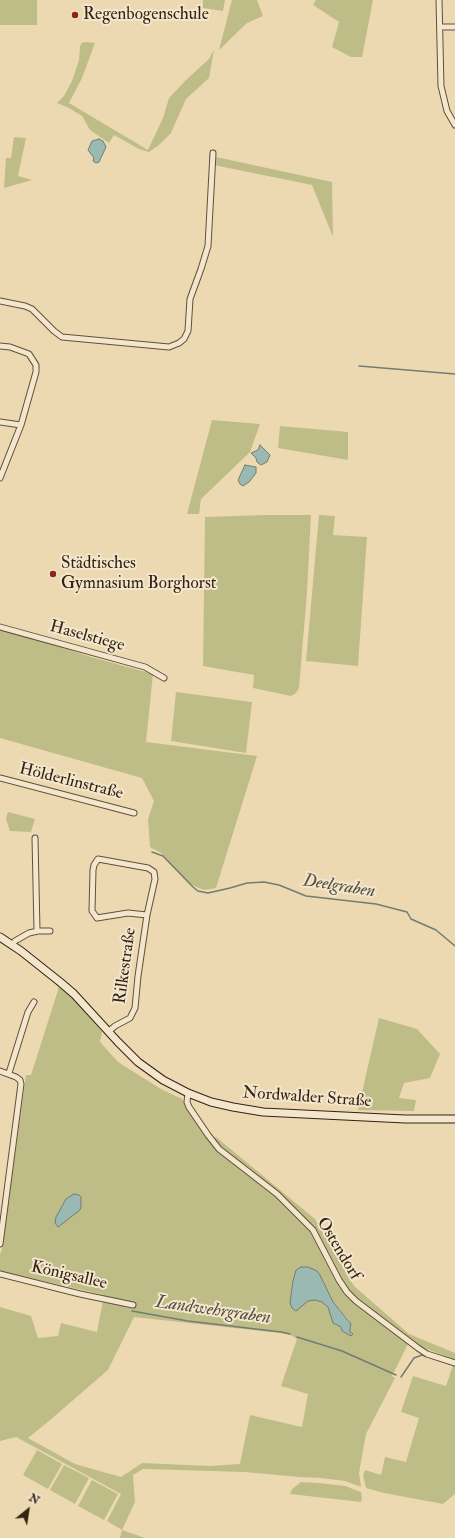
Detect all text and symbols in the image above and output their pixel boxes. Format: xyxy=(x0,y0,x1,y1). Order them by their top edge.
place label: Regenbogenschule xyxy=(83,5,209,25)
marker: Regenbogenschule xyxy=(70,10,80,20)
place label: Städtisches Gymnasium Borghorst xyxy=(61,554,216,594)
marker: Städtisches Gymnasium Borghorst xyxy=(48,569,58,579)
street label: Haselstiege xyxy=(47,617,127,657)
street label: Hölderlinstraße xyxy=(17,759,125,805)
water label: Deelgraben xyxy=(301,871,377,903)
street label: Rilkestraße xyxy=(111,926,141,1006)
street label: Nordwalder Straße xyxy=(242,1083,372,1113)
street label: Ostendorf xyxy=(311,1214,365,1284)
street label: Königsallee xyxy=(29,1257,109,1295)
water label: Landwehrgraben xyxy=(154,1292,272,1330)
north arrow xyxy=(8,1490,48,1530)
text: N xyxy=(27,1491,42,1507)

